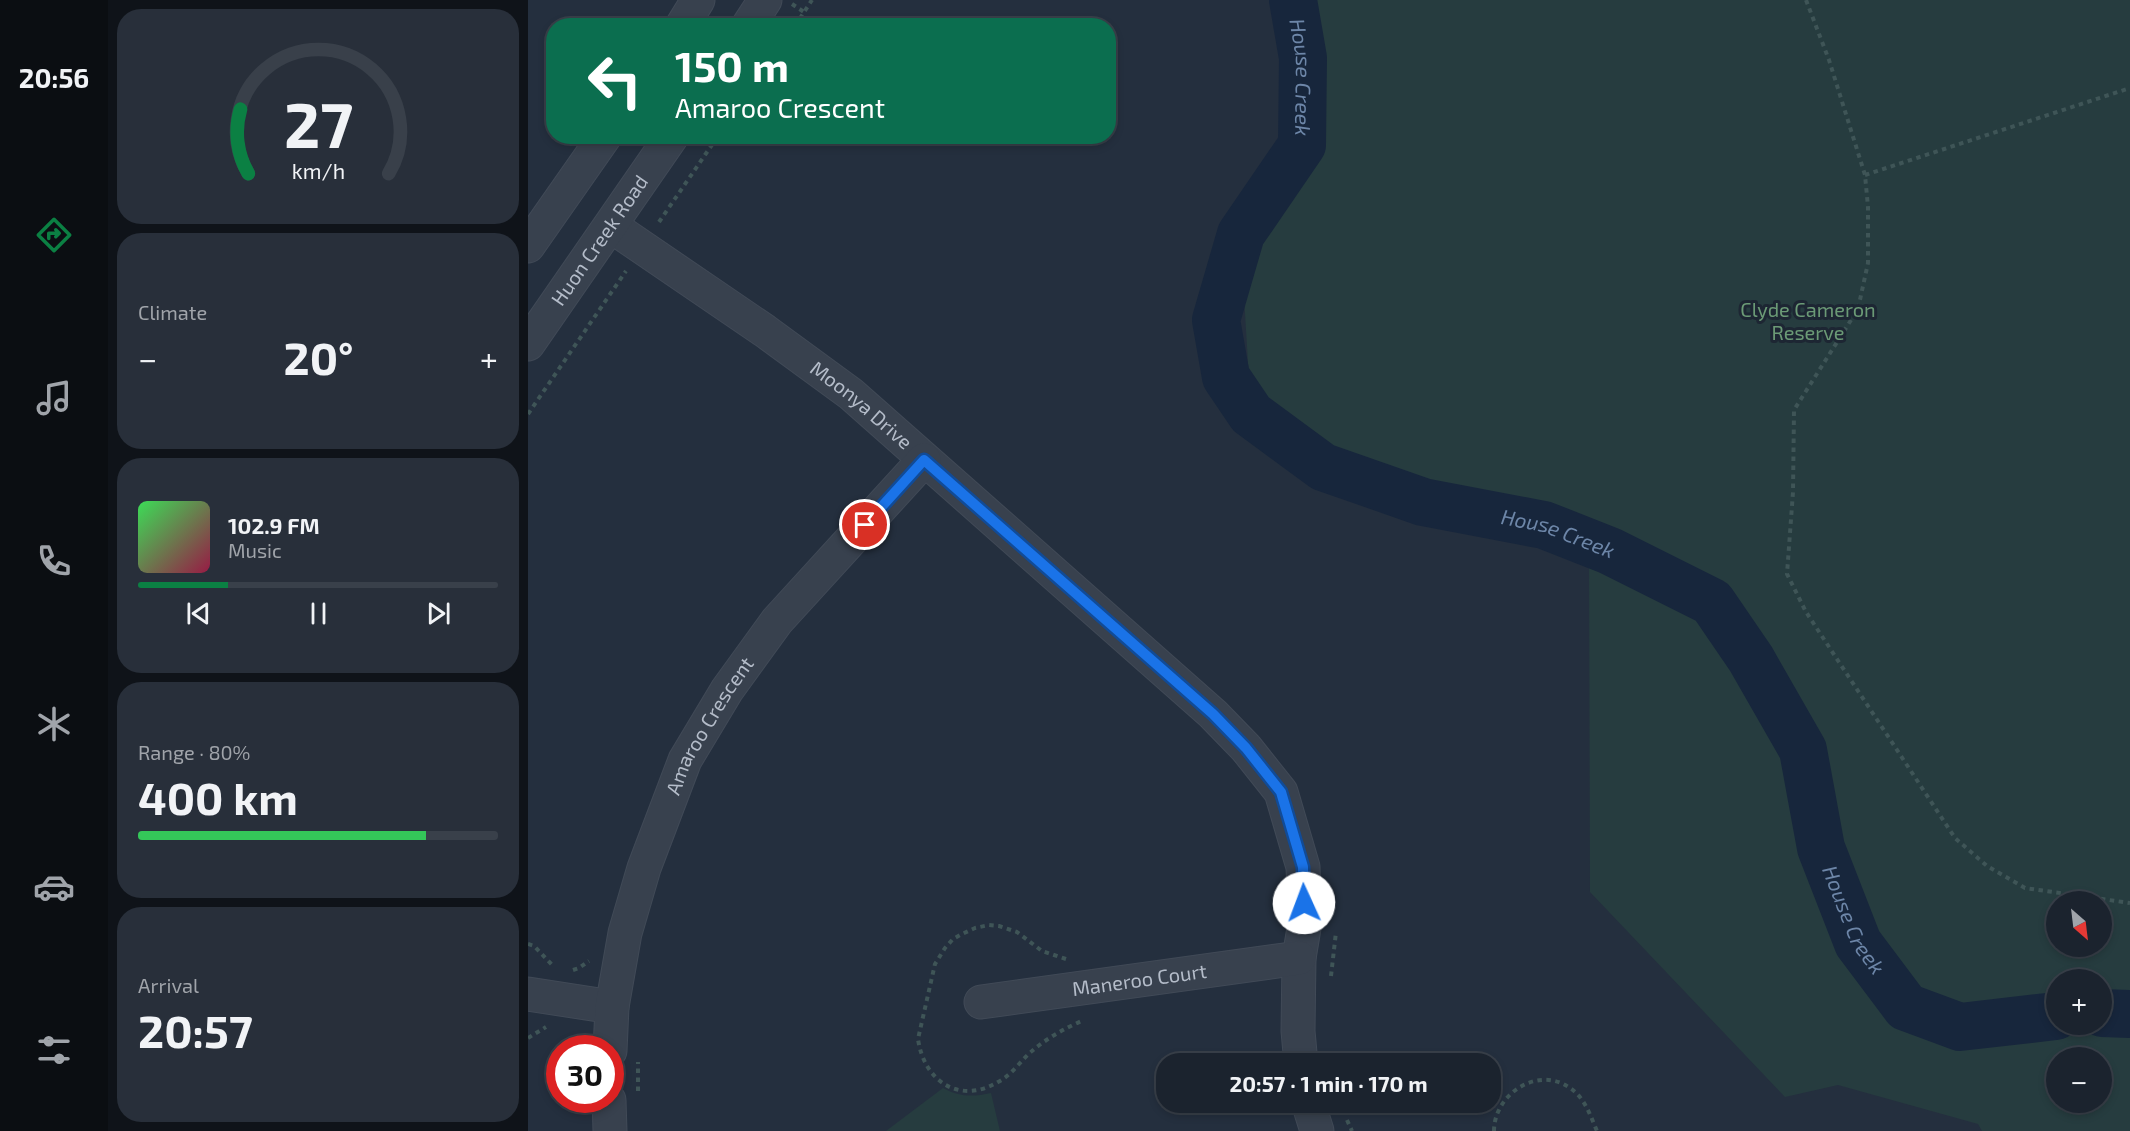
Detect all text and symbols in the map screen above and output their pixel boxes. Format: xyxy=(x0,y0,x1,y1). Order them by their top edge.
water label: House Creek xyxy=(1285,16,1317,136)
text: 150 m xyxy=(675,40,789,90)
icon: left xyxy=(576,42,654,120)
text: 20:56 xyxy=(19,61,89,93)
text: 27 xyxy=(283,86,353,161)
text: Amaroo Crescent xyxy=(675,91,885,123)
text: km/h xyxy=(291,158,345,183)
street label: Huon Creek Road xyxy=(545,170,652,310)
icon: directions xyxy=(33,214,75,256)
park label: Clyde Cameron Reserve xyxy=(1740,297,1876,344)
text: Climate xyxy=(138,300,207,324)
text: 20° xyxy=(284,330,354,384)
text: − xyxy=(138,338,157,378)
text: + xyxy=(480,338,498,378)
street label: Moonya Drive xyxy=(806,355,918,454)
icon: music xyxy=(33,377,75,419)
pin xyxy=(839,499,890,550)
water label: House Creek xyxy=(1499,503,1619,563)
icon: arrive xyxy=(848,508,881,541)
text: 102.9 FM xyxy=(228,512,320,538)
text: Music xyxy=(228,538,282,562)
icon: phone xyxy=(33,540,75,582)
icon: previous xyxy=(182,597,215,630)
icon: pause xyxy=(302,597,335,630)
icon: next xyxy=(422,597,455,630)
street label: Amaroo Crescent xyxy=(660,651,758,798)
icon: climate xyxy=(33,703,75,745)
text: Range · 80% xyxy=(138,740,251,764)
text: 400 km xyxy=(138,770,298,824)
water label: House Creek xyxy=(1818,862,1891,979)
icon: car xyxy=(33,866,75,908)
position arrow xyxy=(1272,871,1336,935)
north arrow xyxy=(2046,891,2112,957)
map controls xyxy=(2046,891,2112,1113)
street label: Maneroo Court xyxy=(1070,958,1209,1000)
button: + xyxy=(2046,969,2112,1035)
text: Arrival xyxy=(138,973,199,997)
text: 20:57 xyxy=(138,1003,253,1057)
icon: filters xyxy=(33,1029,75,1071)
speed limit sign: 30 xyxy=(546,1035,624,1113)
button: − xyxy=(2046,1047,2112,1113)
text: 20:57 · 1 min · 170 m xyxy=(1229,1070,1428,1096)

